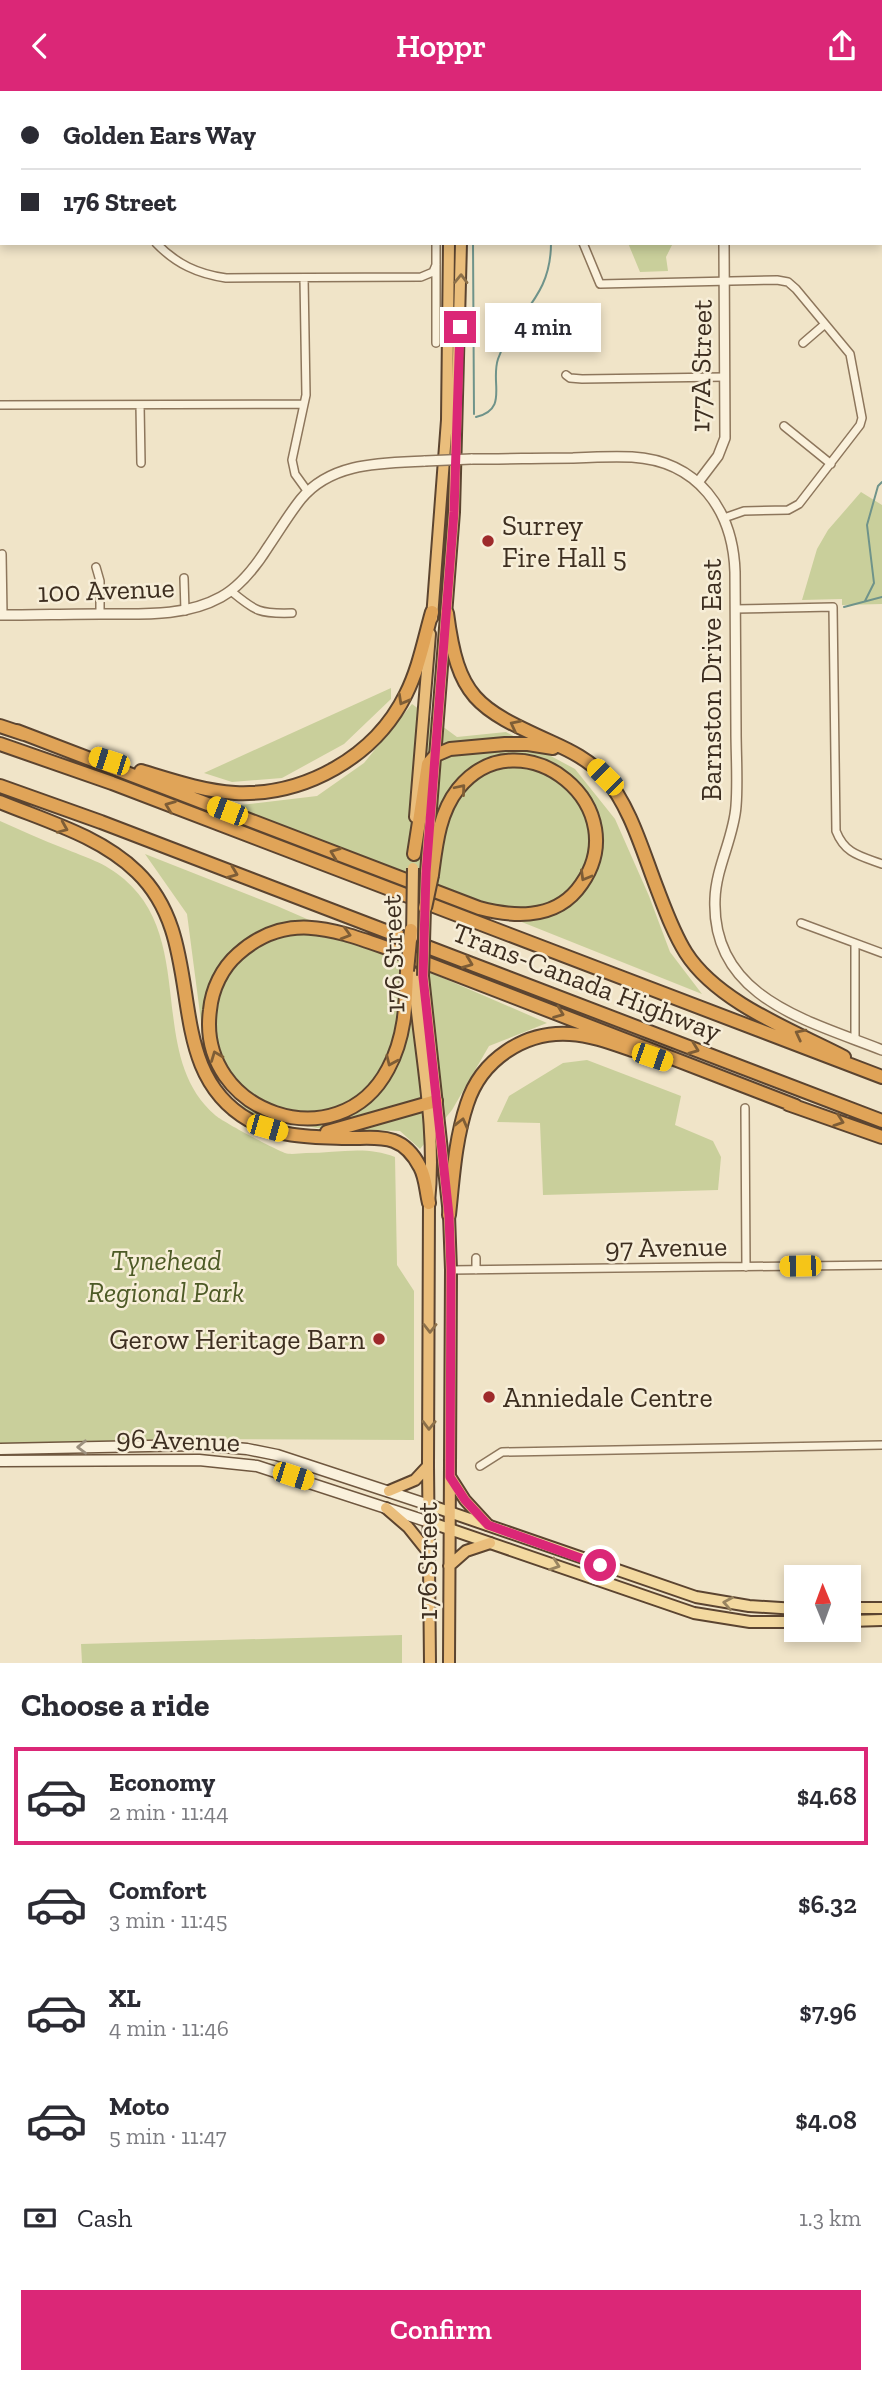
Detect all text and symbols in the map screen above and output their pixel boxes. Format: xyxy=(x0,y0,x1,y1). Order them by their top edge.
icon: back xyxy=(21,27,59,65)
text: Hoppr xyxy=(396,27,486,65)
icon: share xyxy=(823,27,861,65)
text: Golden Ears Way xyxy=(63,119,256,151)
text: 176 Street xyxy=(63,186,176,218)
one-way arrow xyxy=(453,273,469,284)
street label: 177A Street xyxy=(683,299,719,433)
callout: 4 min xyxy=(484,303,600,351)
route end xyxy=(444,311,476,343)
text: 4 min xyxy=(514,313,572,341)
place label: Surrey Fire Hall 5 xyxy=(502,509,627,574)
marker: Surrey Fire Hall 5 xyxy=(480,533,496,549)
street label: Barnston Drive East xyxy=(695,558,728,801)
street label: 100 Avenue xyxy=(37,571,175,609)
one-way arrow xyxy=(398,692,411,705)
one-way arrow xyxy=(510,720,522,734)
car xyxy=(86,745,133,777)
car xyxy=(583,755,628,799)
one-way arrow xyxy=(453,784,465,797)
car xyxy=(204,794,251,828)
one-way arrow xyxy=(165,800,177,814)
one-way arrow xyxy=(56,820,69,834)
one-way arrow xyxy=(329,847,341,861)
one-way arrow xyxy=(226,865,239,879)
one-way arrow xyxy=(580,869,593,882)
street label: 176 Street xyxy=(374,894,412,1014)
street label: Trans-Canada Highway xyxy=(448,916,727,1049)
one-way arrow xyxy=(340,926,352,940)
one-way arrow xyxy=(462,955,474,969)
one-way arrow xyxy=(553,1005,565,1019)
one-way arrow xyxy=(794,1028,807,1042)
car xyxy=(629,1040,676,1074)
one-way arrow xyxy=(687,1041,699,1055)
one-way arrow xyxy=(210,1050,224,1062)
one-way arrow xyxy=(386,1054,400,1066)
car xyxy=(244,1112,291,1144)
one-way arrow xyxy=(832,1113,844,1127)
one-way arrow xyxy=(454,1117,468,1129)
street label: 97 Avenue xyxy=(605,1229,727,1265)
park label: Tynehead Regional Park xyxy=(88,1244,244,1309)
car xyxy=(779,1255,822,1277)
place label: Gerow Heritage Barn xyxy=(109,1323,365,1356)
one-way arrow xyxy=(422,1323,438,1333)
marker: Gerow Heritage Barn xyxy=(371,1331,387,1347)
place label: Anniedale Centre xyxy=(503,1381,713,1414)
marker: Anniedale Centre xyxy=(481,1389,497,1405)
street label: 96 Avenue xyxy=(115,1421,241,1459)
one-way arrow xyxy=(421,1421,437,1431)
one-way arrow xyxy=(77,1440,88,1455)
car xyxy=(270,1460,317,1492)
street label: 176 Street xyxy=(411,1501,444,1620)
route start xyxy=(584,1549,616,1581)
one-way arrow xyxy=(548,1557,561,1571)
north arrow xyxy=(784,1565,861,1641)
map controls xyxy=(784,1565,861,1642)
one-way arrow xyxy=(722,1596,734,1611)
text: Choose a ride xyxy=(21,1686,209,1724)
icon: car xyxy=(25,1765,88,1828)
text: Economy xyxy=(109,1766,215,1798)
text: $4.68 xyxy=(797,1780,857,1812)
text: 2 min · 11:44 xyxy=(109,1798,229,1826)
icon: car xyxy=(25,1873,88,1936)
text: Comfort xyxy=(109,1874,206,1906)
text: $6.32 xyxy=(798,1888,857,1920)
text: 3 min · 11:45 xyxy=(109,1906,227,1934)
icon: car xyxy=(25,1981,88,2044)
text: XL xyxy=(109,1982,141,2014)
text: $7.96 xyxy=(799,1996,857,2028)
text: 4 min · 11:46 xyxy=(109,2014,229,2042)
icon: car xyxy=(25,2089,88,2152)
text: Moto xyxy=(109,2090,169,2122)
text: $4.08 xyxy=(795,2104,857,2136)
text: 5 min · 11:47 xyxy=(109,2122,227,2150)
icon: cash xyxy=(21,2199,59,2237)
text: Cash xyxy=(77,2202,132,2234)
text: 1.3 km xyxy=(799,2204,861,2232)
button: Confirm xyxy=(21,2290,861,2370)

